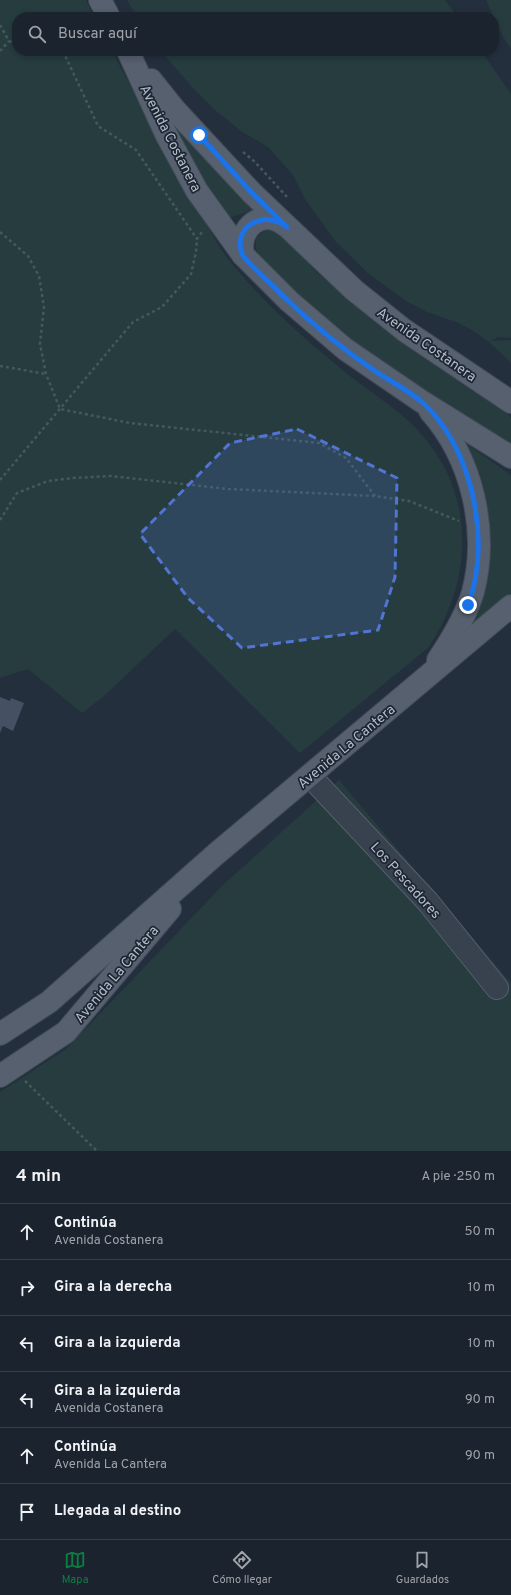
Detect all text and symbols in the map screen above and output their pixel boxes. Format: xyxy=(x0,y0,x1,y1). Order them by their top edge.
search box xyxy=(12,12,499,56)
icon: search xyxy=(26,23,48,45)
text: Buscar aquí xyxy=(58,25,137,44)
street label: Avenida Costanera xyxy=(135,82,204,195)
route start xyxy=(190,126,208,144)
street label: Avenida Costanera xyxy=(373,304,479,386)
route end xyxy=(459,596,477,614)
street label: Avenida La Cantera xyxy=(295,702,399,793)
street label: Los Pescadores xyxy=(366,839,444,923)
street label: Avenida La Cantera xyxy=(72,923,163,1027)
text: 4 min xyxy=(16,1166,61,1188)
text: A pie · 250 m xyxy=(421,1169,495,1185)
text: Continúa xyxy=(54,1214,116,1233)
icon: ahead xyxy=(16,1221,38,1243)
text: 50 m xyxy=(465,1224,495,1240)
text: Avenida Costanera xyxy=(54,1233,163,1249)
icon: right xyxy=(16,1277,38,1299)
text: Gira a la derecha xyxy=(54,1278,172,1297)
text: 10 m xyxy=(468,1280,495,1296)
icon: left xyxy=(16,1333,38,1355)
text: Gira a la izquierda xyxy=(54,1334,181,1353)
text: 10 m xyxy=(468,1336,495,1352)
text: Gira a la izquierda xyxy=(54,1382,181,1401)
icon: left xyxy=(16,1389,38,1411)
text: 90 m xyxy=(465,1392,495,1408)
text: Avenida Costanera xyxy=(54,1401,163,1417)
text: Continúa xyxy=(54,1438,116,1457)
icon: ahead xyxy=(16,1445,38,1467)
text: 90 m xyxy=(465,1448,495,1464)
text: Avenida La Cantera xyxy=(54,1457,167,1473)
icon: arrive xyxy=(16,1501,38,1523)
text: Llegada al destino xyxy=(54,1502,181,1521)
tab: Mapa xyxy=(62,1549,88,1587)
tab: Cómo llegar xyxy=(212,1549,272,1587)
tab: Guardados xyxy=(396,1549,449,1587)

